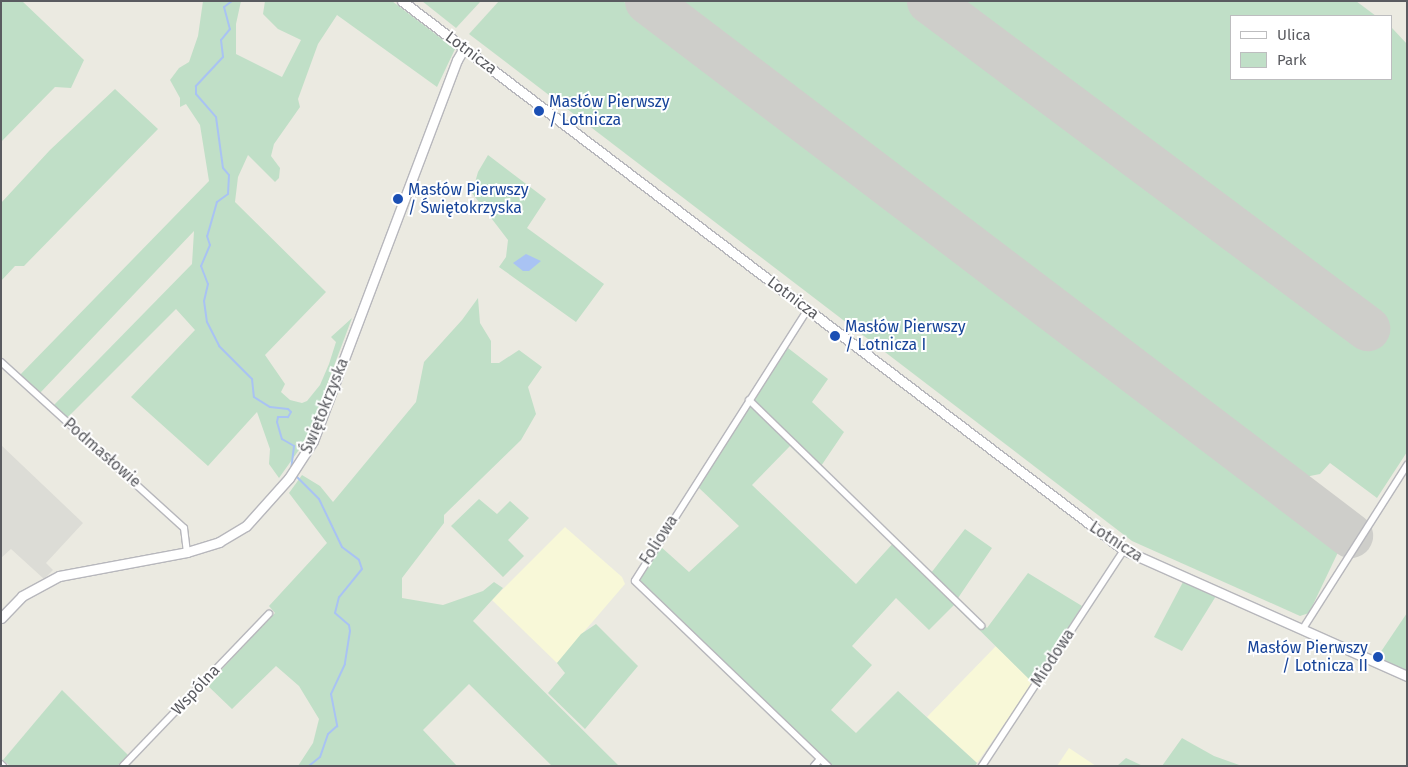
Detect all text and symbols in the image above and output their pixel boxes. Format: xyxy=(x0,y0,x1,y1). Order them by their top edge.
legend xyxy=(1230,15,1393,80)
text: Ulica xyxy=(1277,26,1311,44)
street label: Lotnicza xyxy=(441,27,501,79)
text: Park xyxy=(1277,51,1307,69)
place label: Masłów Pierwszy / Lotnicza xyxy=(549,92,670,130)
marker: Masłów Pierwszy / Lotnicza xyxy=(533,105,545,117)
place label: Masłów Pierwszy / Świętokrzyska xyxy=(408,180,529,218)
marker: Masłów Pierwszy / Świętokrzyska xyxy=(392,193,404,205)
street label: Lotnicza xyxy=(763,272,823,324)
place label: Masłów Pierwszy / Lotnicza I xyxy=(845,317,966,355)
marker: Masłów Pierwszy / Lotnicza I xyxy=(829,330,841,342)
street label: Świętokrzyska xyxy=(297,355,353,457)
street label: Podmasłowie xyxy=(59,414,145,492)
street label: Foliowa xyxy=(636,512,682,568)
street label: Lotnicza xyxy=(1086,518,1146,566)
street label: Miodowa xyxy=(1027,625,1079,691)
place label: Masłów Pierwszy / Lotnicza II xyxy=(1247,638,1368,676)
marker: Masłów Pierwszy / Lotnicza II xyxy=(1372,651,1384,663)
street label: Wspólna xyxy=(168,661,224,719)

